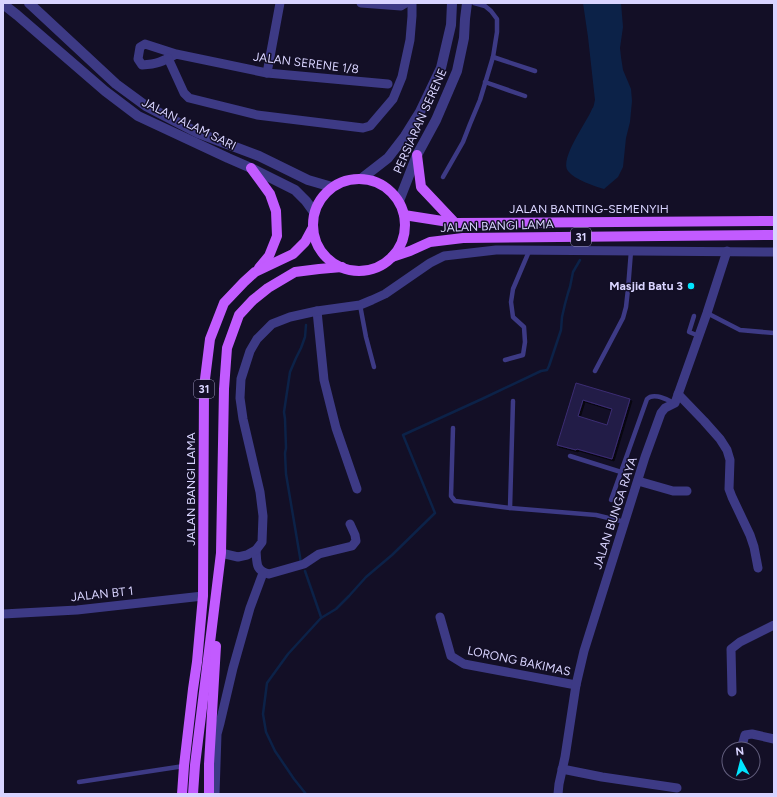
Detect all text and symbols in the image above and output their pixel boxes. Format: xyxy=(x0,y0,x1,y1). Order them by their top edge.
street label: JALAN SERENE 1/8 xyxy=(252,50,360,76)
street label: PERSIARAN SERENE xyxy=(390,66,450,176)
street label: JALAN ALAM SARI xyxy=(140,95,238,153)
street label: JALAN BANTING-SEMENYIH xyxy=(509,202,669,216)
street label: JALAN BANGI LAMA xyxy=(440,217,554,235)
road number: 31 xyxy=(571,228,591,246)
place label: Masjid Batu 3 xyxy=(609,279,683,293)
marker: Masjid Batu 3 xyxy=(686,281,696,291)
road number: 31 xyxy=(194,380,214,398)
street label: JALAN BANGI LAMA xyxy=(184,432,198,546)
street label: JALAN BUNGA RAYA xyxy=(590,455,640,571)
street label: JALAN BT 1 xyxy=(70,584,134,604)
street label: LORONG BAKIMAS xyxy=(466,643,572,679)
north arrow xyxy=(721,741,761,781)
text: N xyxy=(735,745,745,759)

